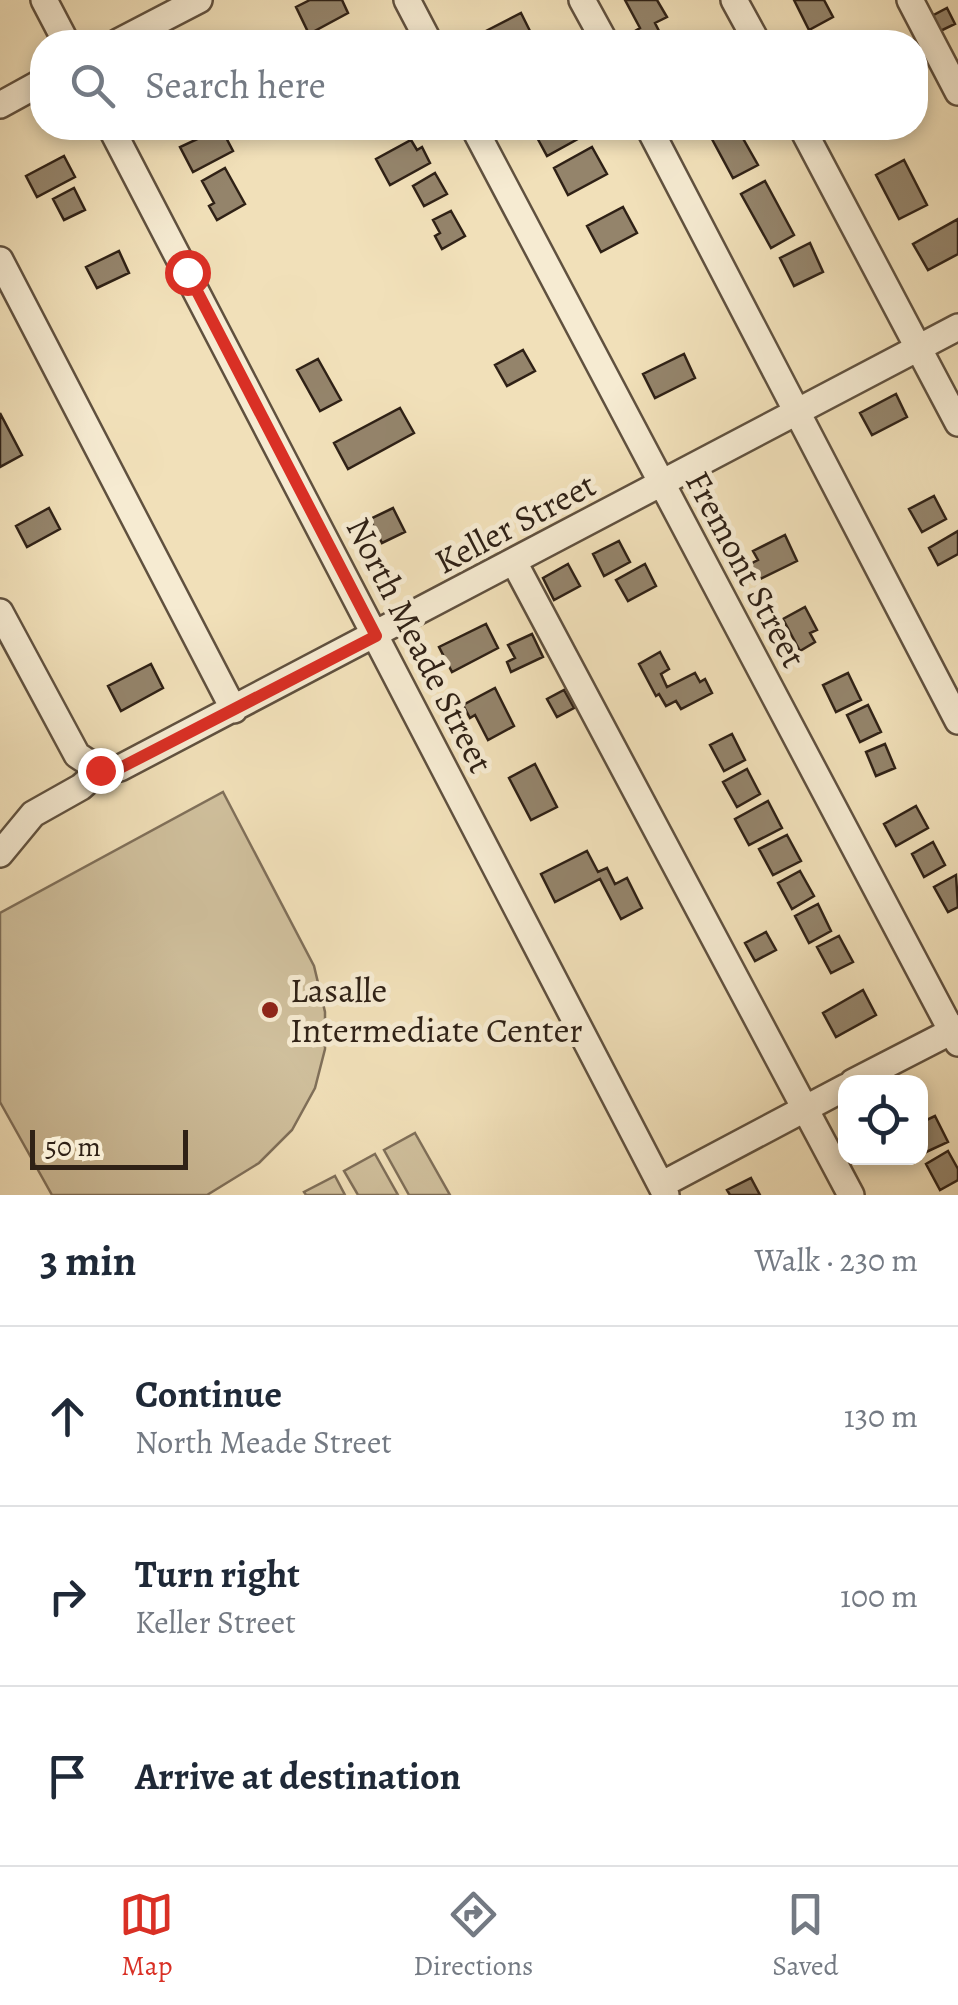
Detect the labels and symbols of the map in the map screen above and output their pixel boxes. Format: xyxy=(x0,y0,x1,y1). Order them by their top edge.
route start xyxy=(165,250,211,296)
street label: Keller Street xyxy=(426,461,604,585)
street label: Fremont Street xyxy=(674,462,818,676)
street label: North Meade Street xyxy=(335,509,505,781)
route end xyxy=(78,748,124,794)
place label: Lasalle Intermediate Center xyxy=(290,966,583,1054)
marker: Lasalle Intermediate Center xyxy=(259,999,281,1021)
scale bar xyxy=(30,1125,188,1170)

